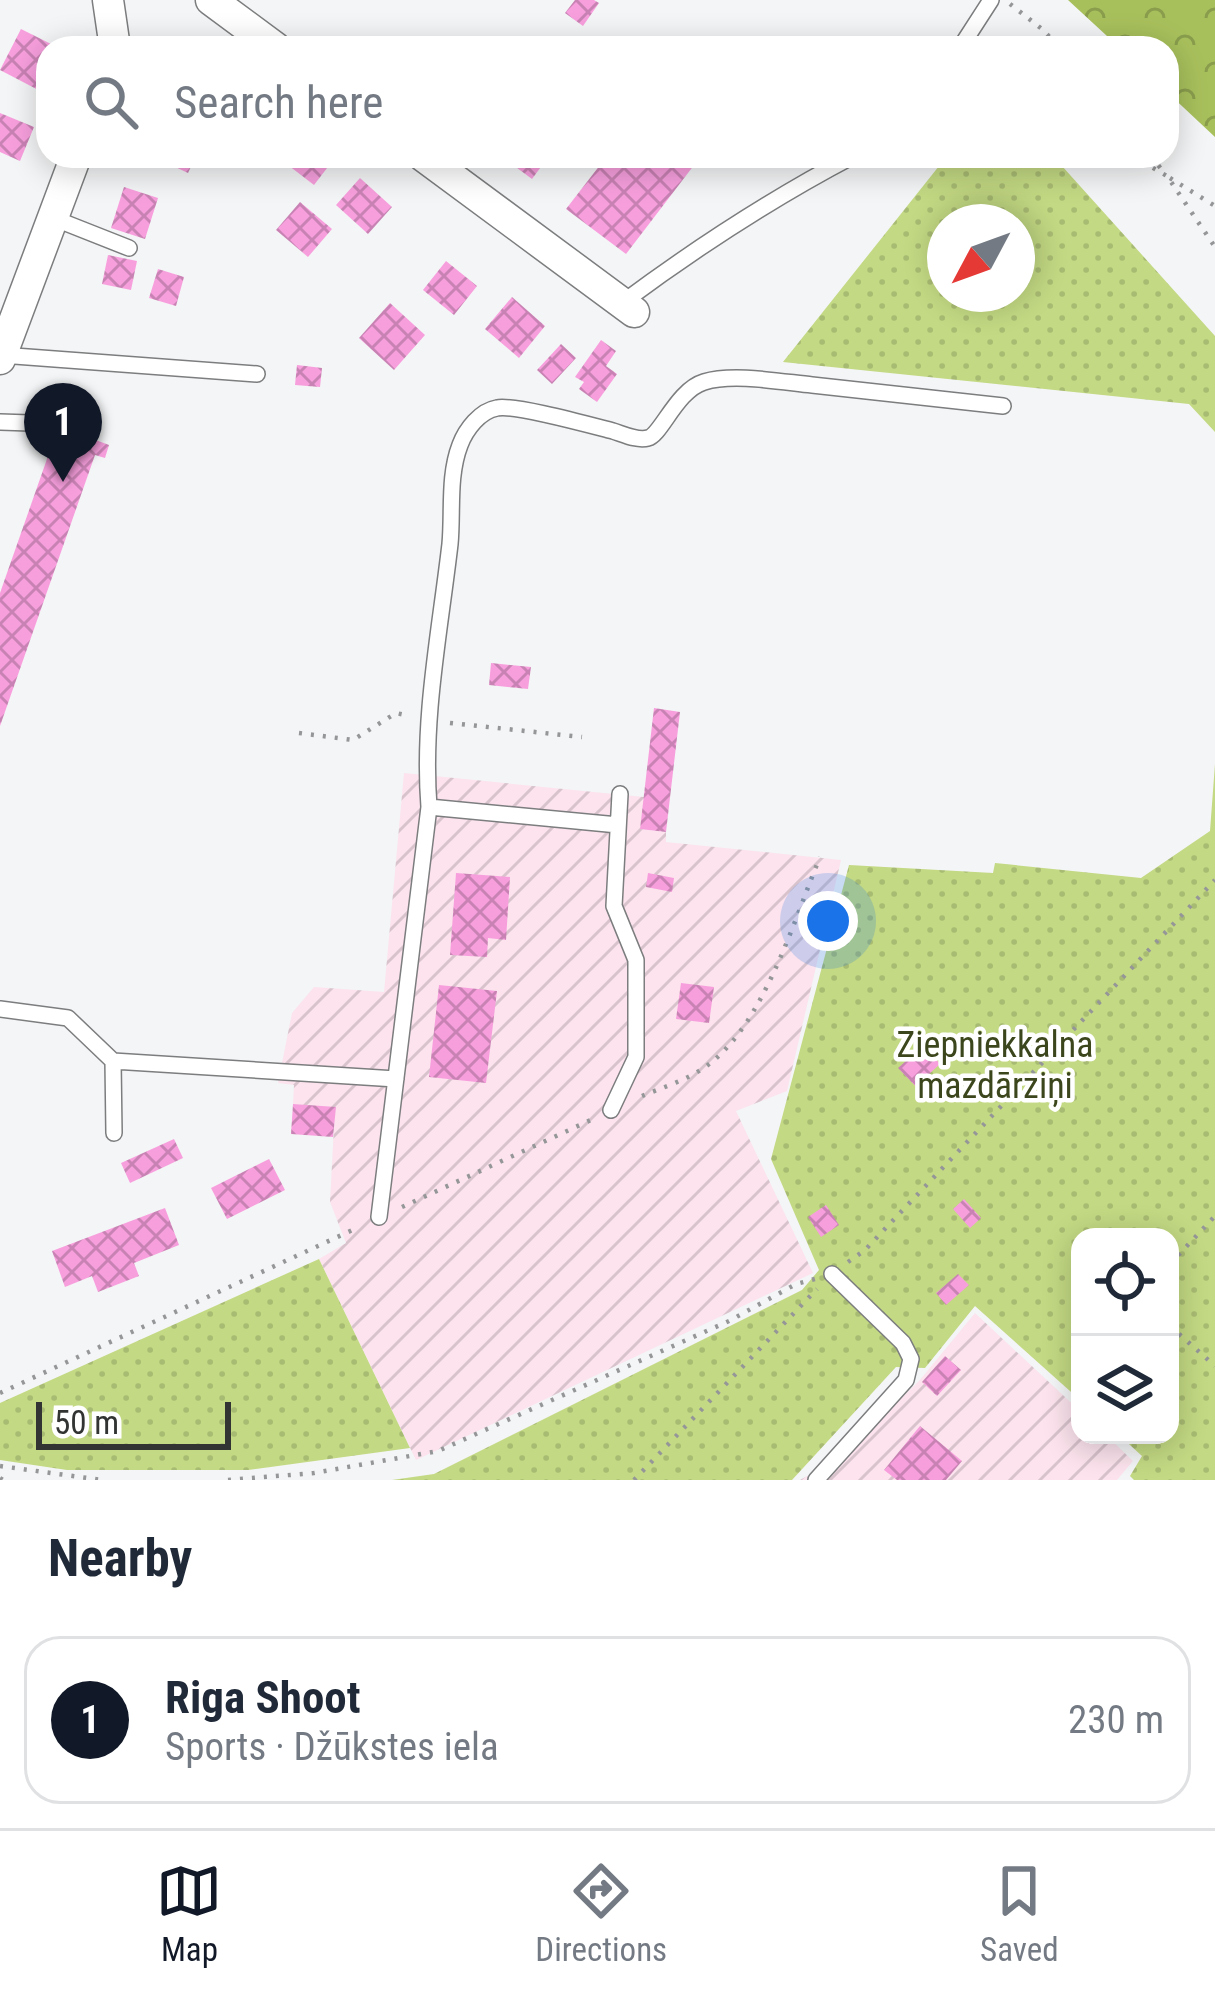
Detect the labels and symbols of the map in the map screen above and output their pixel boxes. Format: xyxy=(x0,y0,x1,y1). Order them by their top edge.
north arrow xyxy=(927,204,1035,312)
pin: 1 xyxy=(24,383,102,482)
your location xyxy=(798,891,858,951)
park label: Ziepniekkalna mazdārziņi xyxy=(897,1024,1093,1108)
scale bar xyxy=(36,1396,231,1449)

